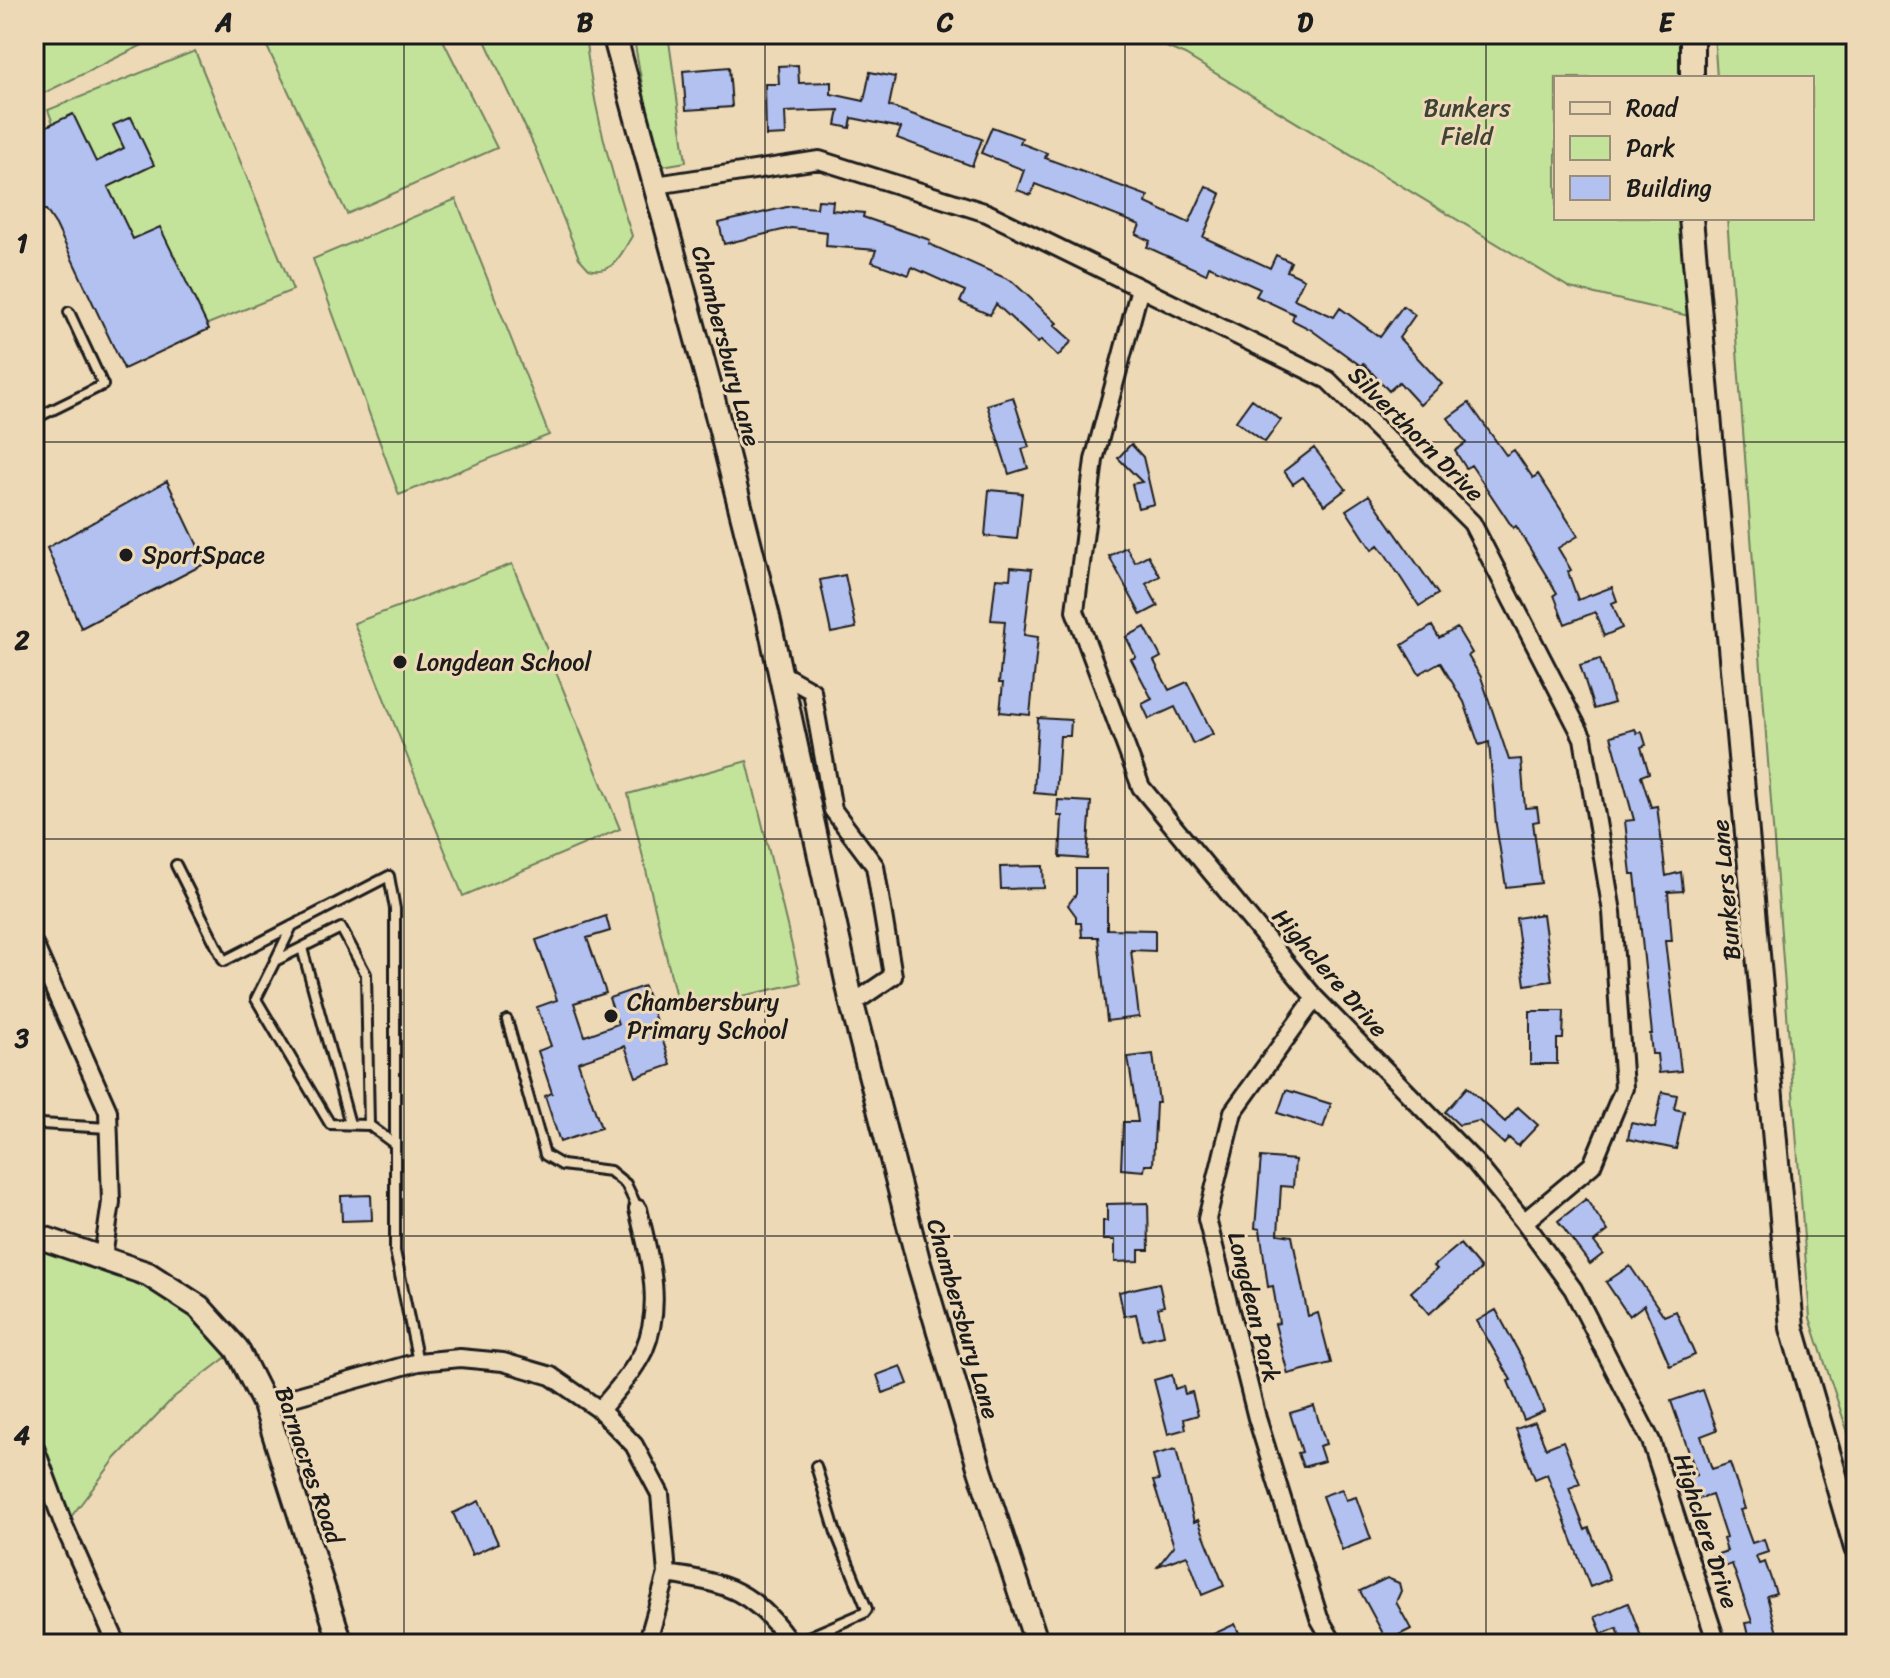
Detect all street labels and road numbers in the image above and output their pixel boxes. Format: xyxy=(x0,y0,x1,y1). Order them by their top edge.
street label: Chambersbury Lane xyxy=(679,241,773,451)
street label: Silverthorn Drive xyxy=(1337,355,1495,513)
street label: Bunkers Lane xyxy=(1699,818,1753,962)
street label: Highclere Drive xyxy=(1261,898,1399,1048)
street label: Chambersbury Lane xyxy=(914,1214,1012,1424)
street label: Longdean Park xyxy=(1215,1227,1293,1387)
street label: Barnacres Road xyxy=(262,1381,356,1551)
street label: Highclere Drive xyxy=(1661,1448,1751,1614)

